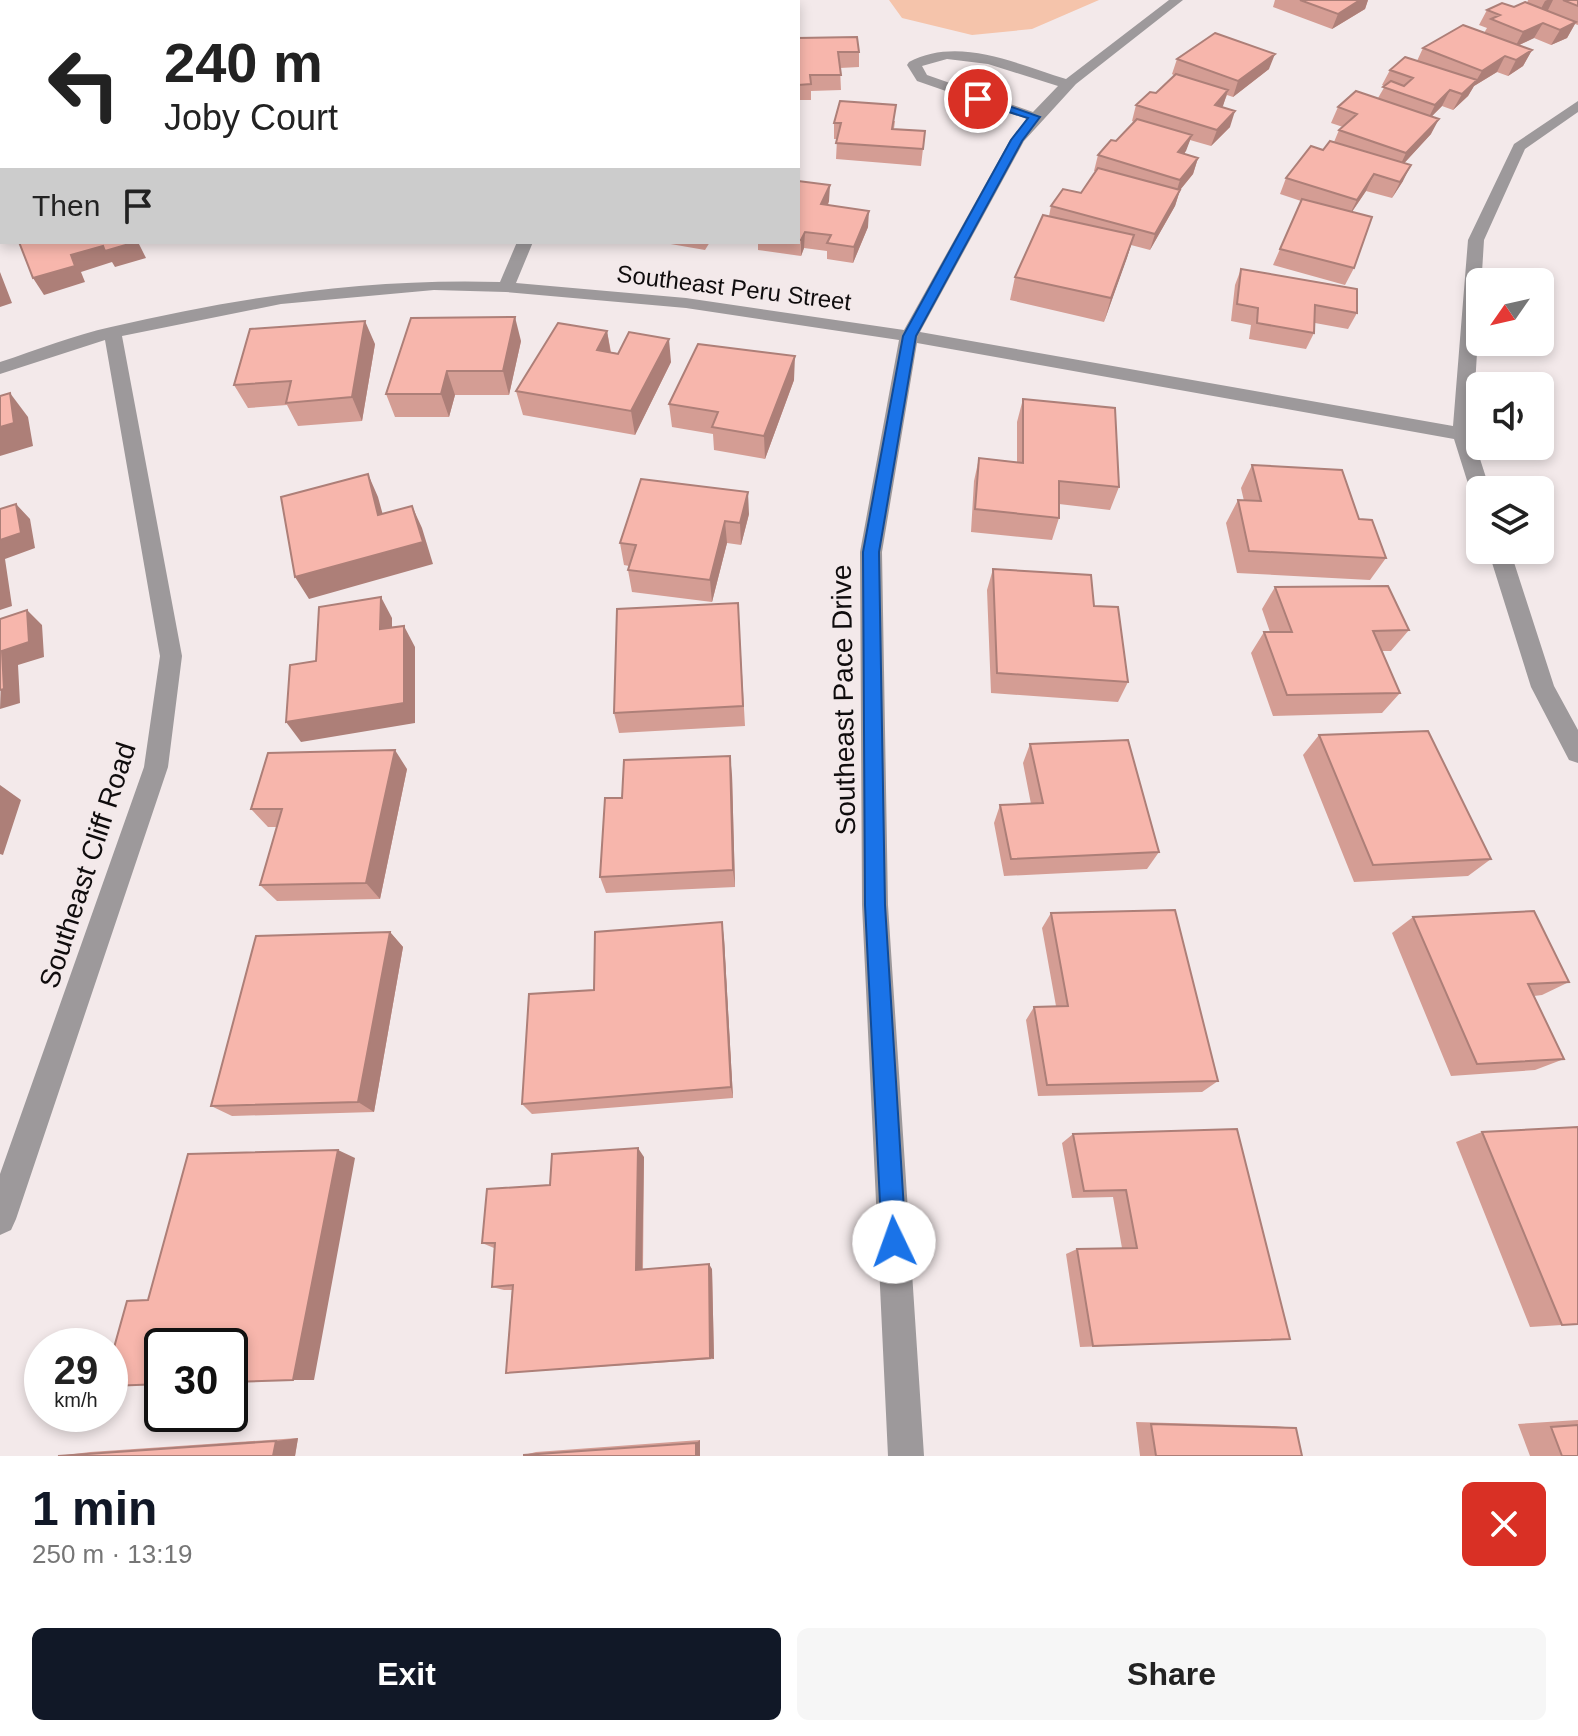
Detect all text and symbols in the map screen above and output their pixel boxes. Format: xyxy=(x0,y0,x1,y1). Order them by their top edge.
text: 240 m xyxy=(164,31,323,94)
icon: left xyxy=(32,32,136,136)
pin xyxy=(944,65,1012,133)
icon: arrive xyxy=(956,77,1000,121)
text: Joby Court xyxy=(164,97,338,138)
icon: arrive xyxy=(116,184,160,228)
text: Then xyxy=(32,189,100,222)
street label: Southeast Peru Street xyxy=(615,260,853,315)
north arrow xyxy=(1466,268,1554,356)
map controls xyxy=(1466,268,1554,564)
button: sound xyxy=(1466,372,1554,460)
button: layers xyxy=(1466,476,1554,564)
street label: Southeast Pace Drive xyxy=(826,564,861,836)
street label: Southeast Cliff Road xyxy=(33,738,142,992)
position arrow xyxy=(852,1200,936,1284)
speed limit sign: 30 xyxy=(144,1328,248,1432)
text: 29 xyxy=(54,1348,98,1392)
text: km/h xyxy=(54,1389,98,1411)
text: 1 min xyxy=(32,1482,157,1535)
button: close xyxy=(1462,1482,1546,1566)
text: 250 m · 13:19 xyxy=(32,1539,192,1569)
button: Exit xyxy=(32,1628,781,1720)
button: Share xyxy=(797,1628,1546,1720)

